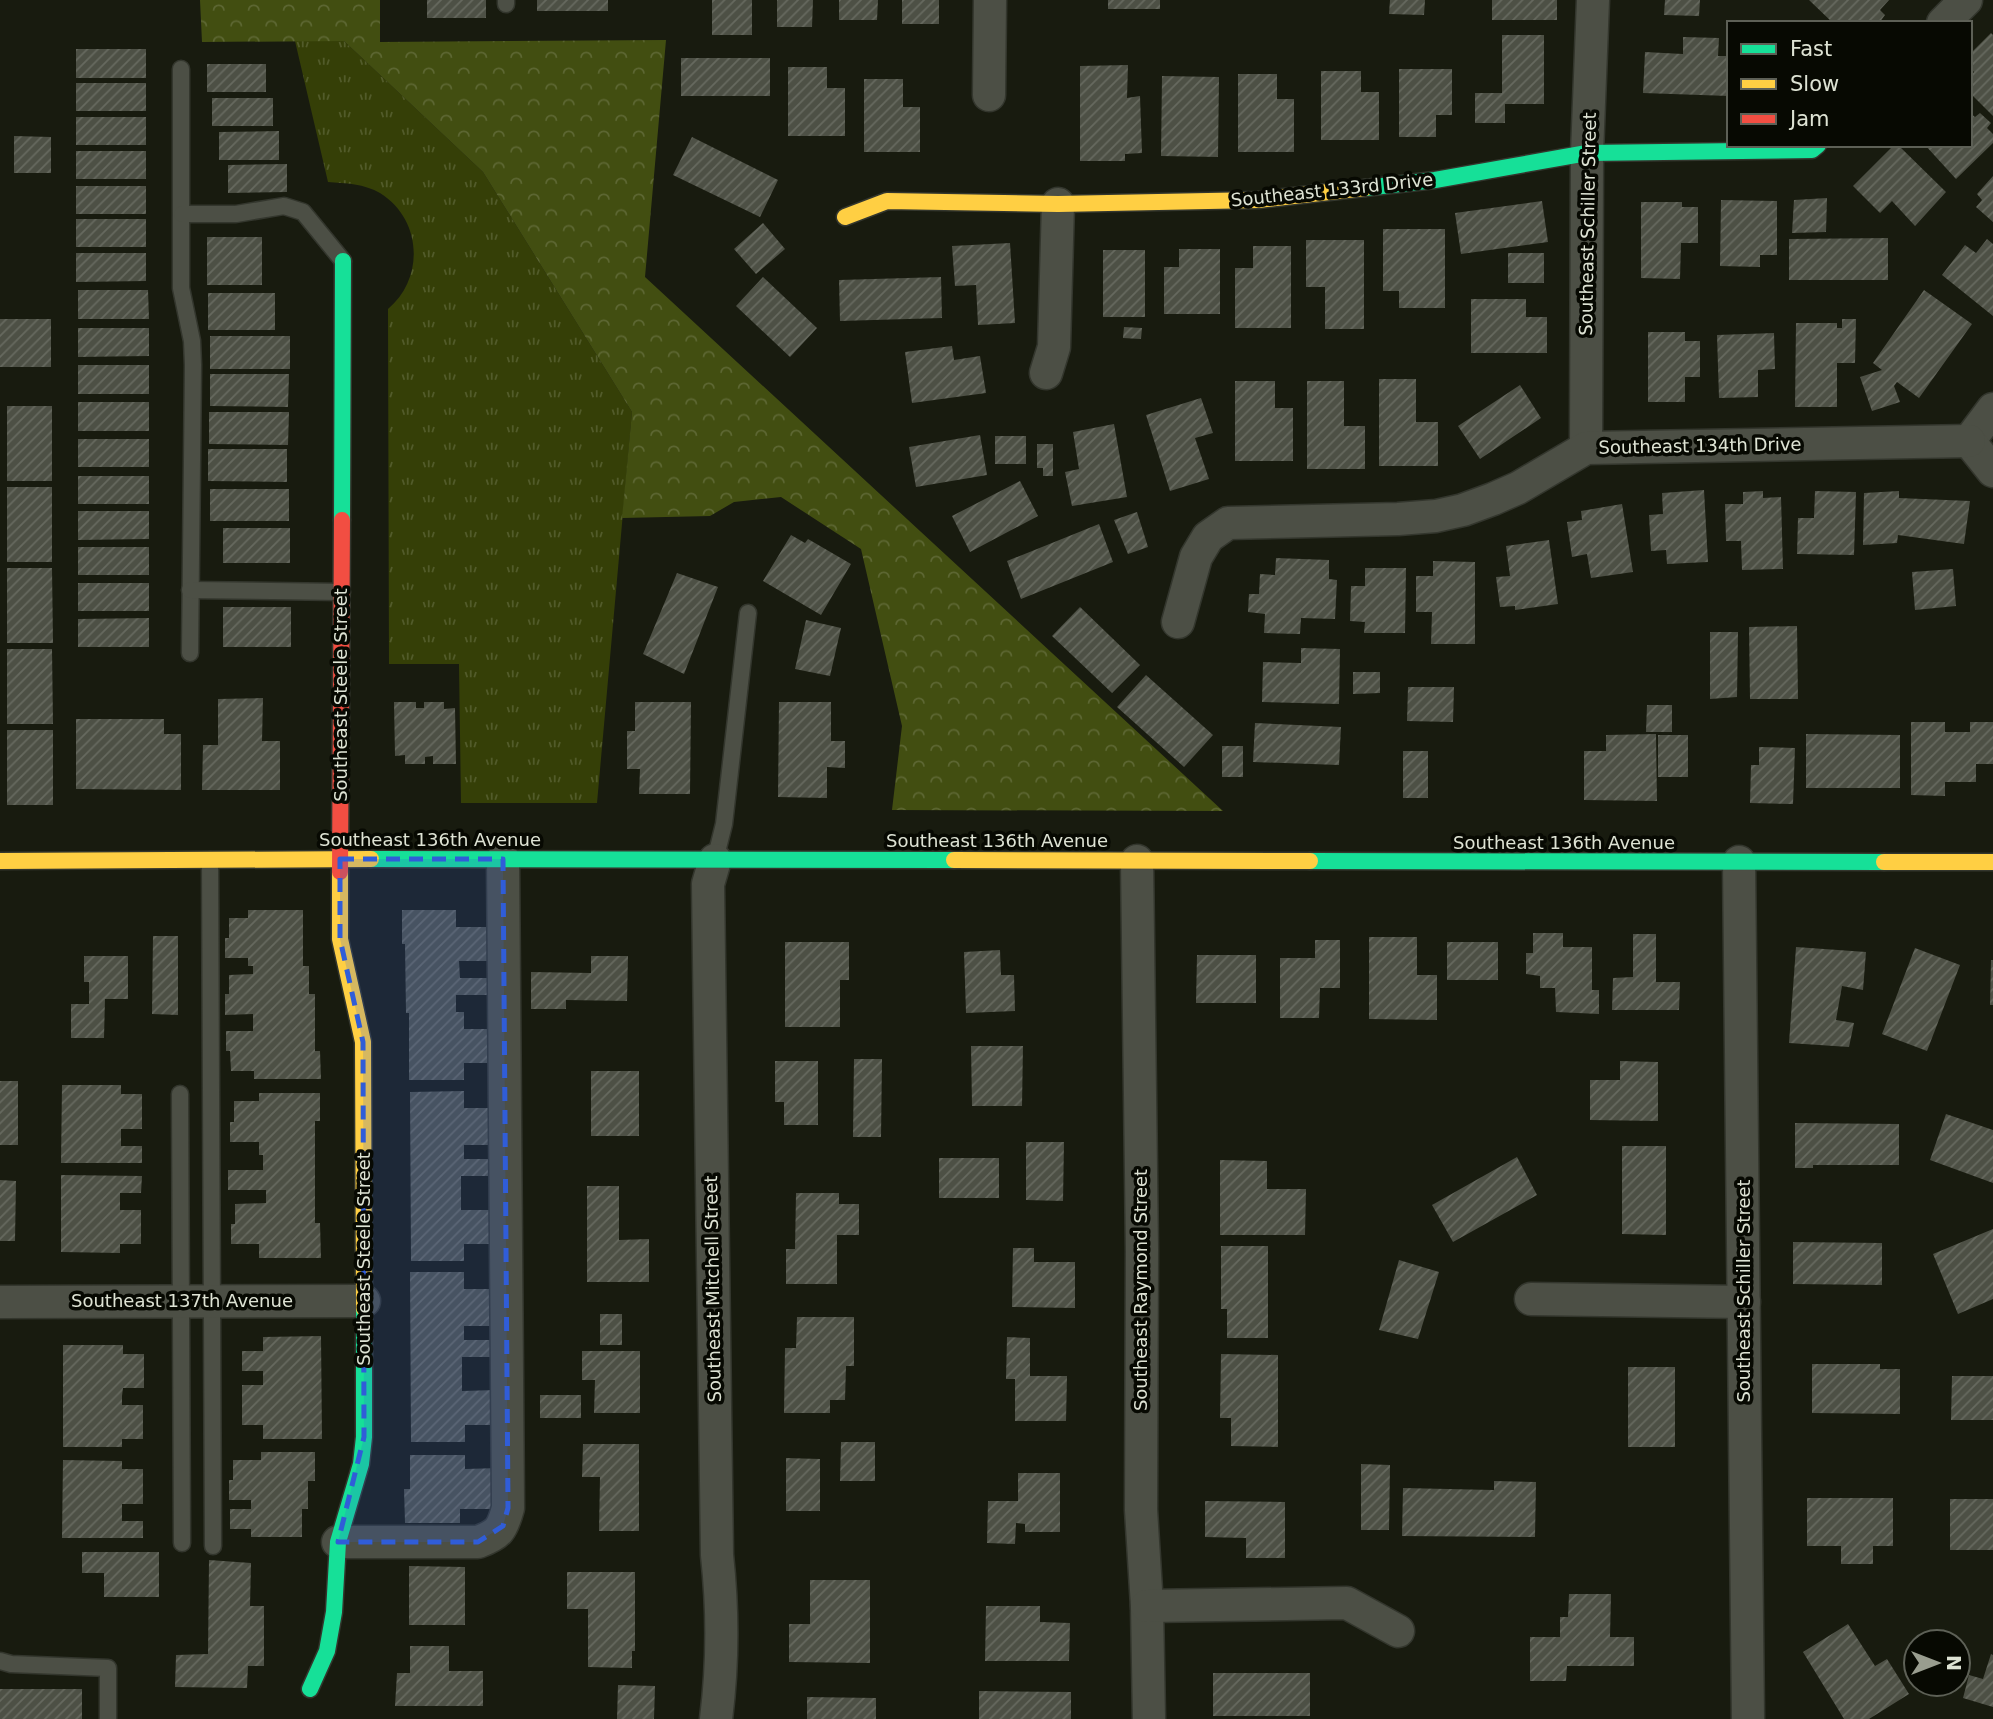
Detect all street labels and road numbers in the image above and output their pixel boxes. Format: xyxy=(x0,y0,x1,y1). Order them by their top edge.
street label: Southeast Schiller Street xyxy=(1575,112,1600,336)
street label: Southeast 133rd Drive xyxy=(1230,168,1434,211)
street label: Southeast 134th Drive xyxy=(1598,433,1802,458)
street label: Southeast Steele Street xyxy=(330,588,351,802)
street label: Southeast 136th Avenue xyxy=(319,829,541,850)
street label: Southeast 136th Avenue xyxy=(886,830,1108,851)
street label: Southeast 136th Avenue xyxy=(1453,832,1675,853)
street label: Southeast Steele Street xyxy=(353,1152,374,1366)
street label: Southeast Raymond Street xyxy=(1130,1169,1151,1411)
street label: Southeast Mitchell Street xyxy=(700,1175,725,1403)
street label: Southeast Schiller Street xyxy=(1733,1179,1754,1403)
street label: Southeast 137th Avenue xyxy=(71,1290,293,1311)

